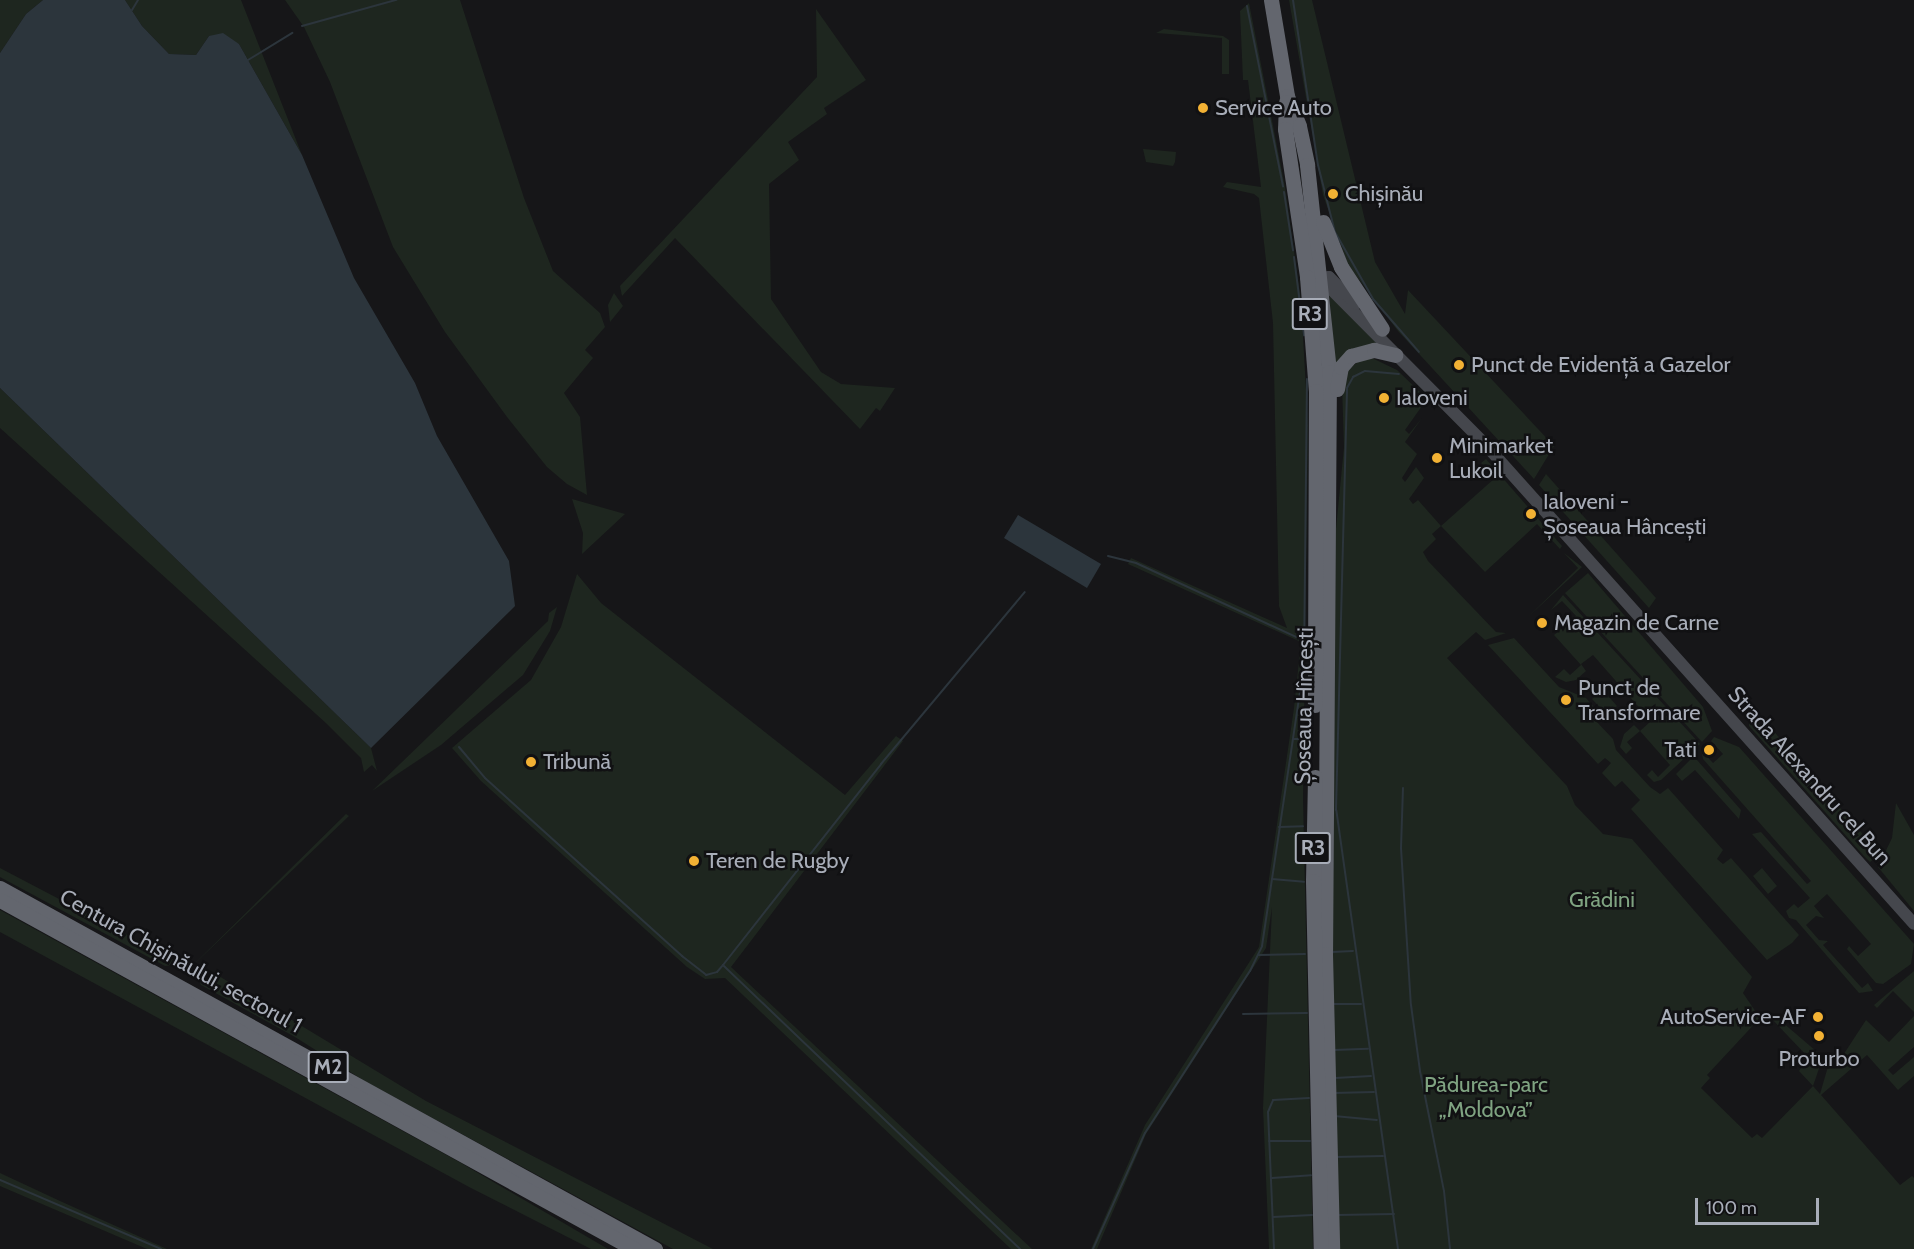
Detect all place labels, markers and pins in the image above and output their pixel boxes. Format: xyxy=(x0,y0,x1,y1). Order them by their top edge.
place label: Service Auto xyxy=(1215,95,1332,121)
marker: Service Auto xyxy=(1196,101,1210,115)
place label: Chișinău xyxy=(1345,181,1423,207)
marker: Chișinău xyxy=(1326,187,1340,201)
place label: Punct de Evidență a Gazelor xyxy=(1471,352,1730,378)
marker: Punct de Evidență a Gazelor xyxy=(1452,358,1466,372)
place label: Ialoveni xyxy=(1396,385,1468,411)
marker: Ialoveni xyxy=(1377,391,1391,405)
place label: Minimarket Lukoil xyxy=(1449,432,1553,484)
marker: Minimarket Lukoil xyxy=(1430,451,1444,465)
place label: Ialoveni - Șoseaua Hâncești xyxy=(1543,488,1706,540)
marker: Ialoveni - Șoseaua Hâncești xyxy=(1524,507,1538,521)
place label: Magazin de Carne xyxy=(1554,610,1719,636)
marker: Magazin de Carne xyxy=(1535,616,1549,630)
place label: Punct de Transformare xyxy=(1578,674,1700,726)
marker: Punct de Transformare xyxy=(1559,693,1573,707)
place label: Tati xyxy=(1664,737,1697,763)
marker: Tati xyxy=(1702,743,1716,757)
place label: Tribună xyxy=(543,749,611,775)
marker: Tribună xyxy=(524,755,538,769)
place label: Teren de Rugby xyxy=(706,848,849,874)
marker: Teren de Rugby xyxy=(687,854,701,868)
place label: AutoService-AF xyxy=(1660,1004,1806,1030)
marker: AutoService-AF xyxy=(1811,1010,1825,1024)
marker: Proturbo xyxy=(1812,1029,1826,1043)
place label: Proturbo xyxy=(1778,1046,1860,1072)

